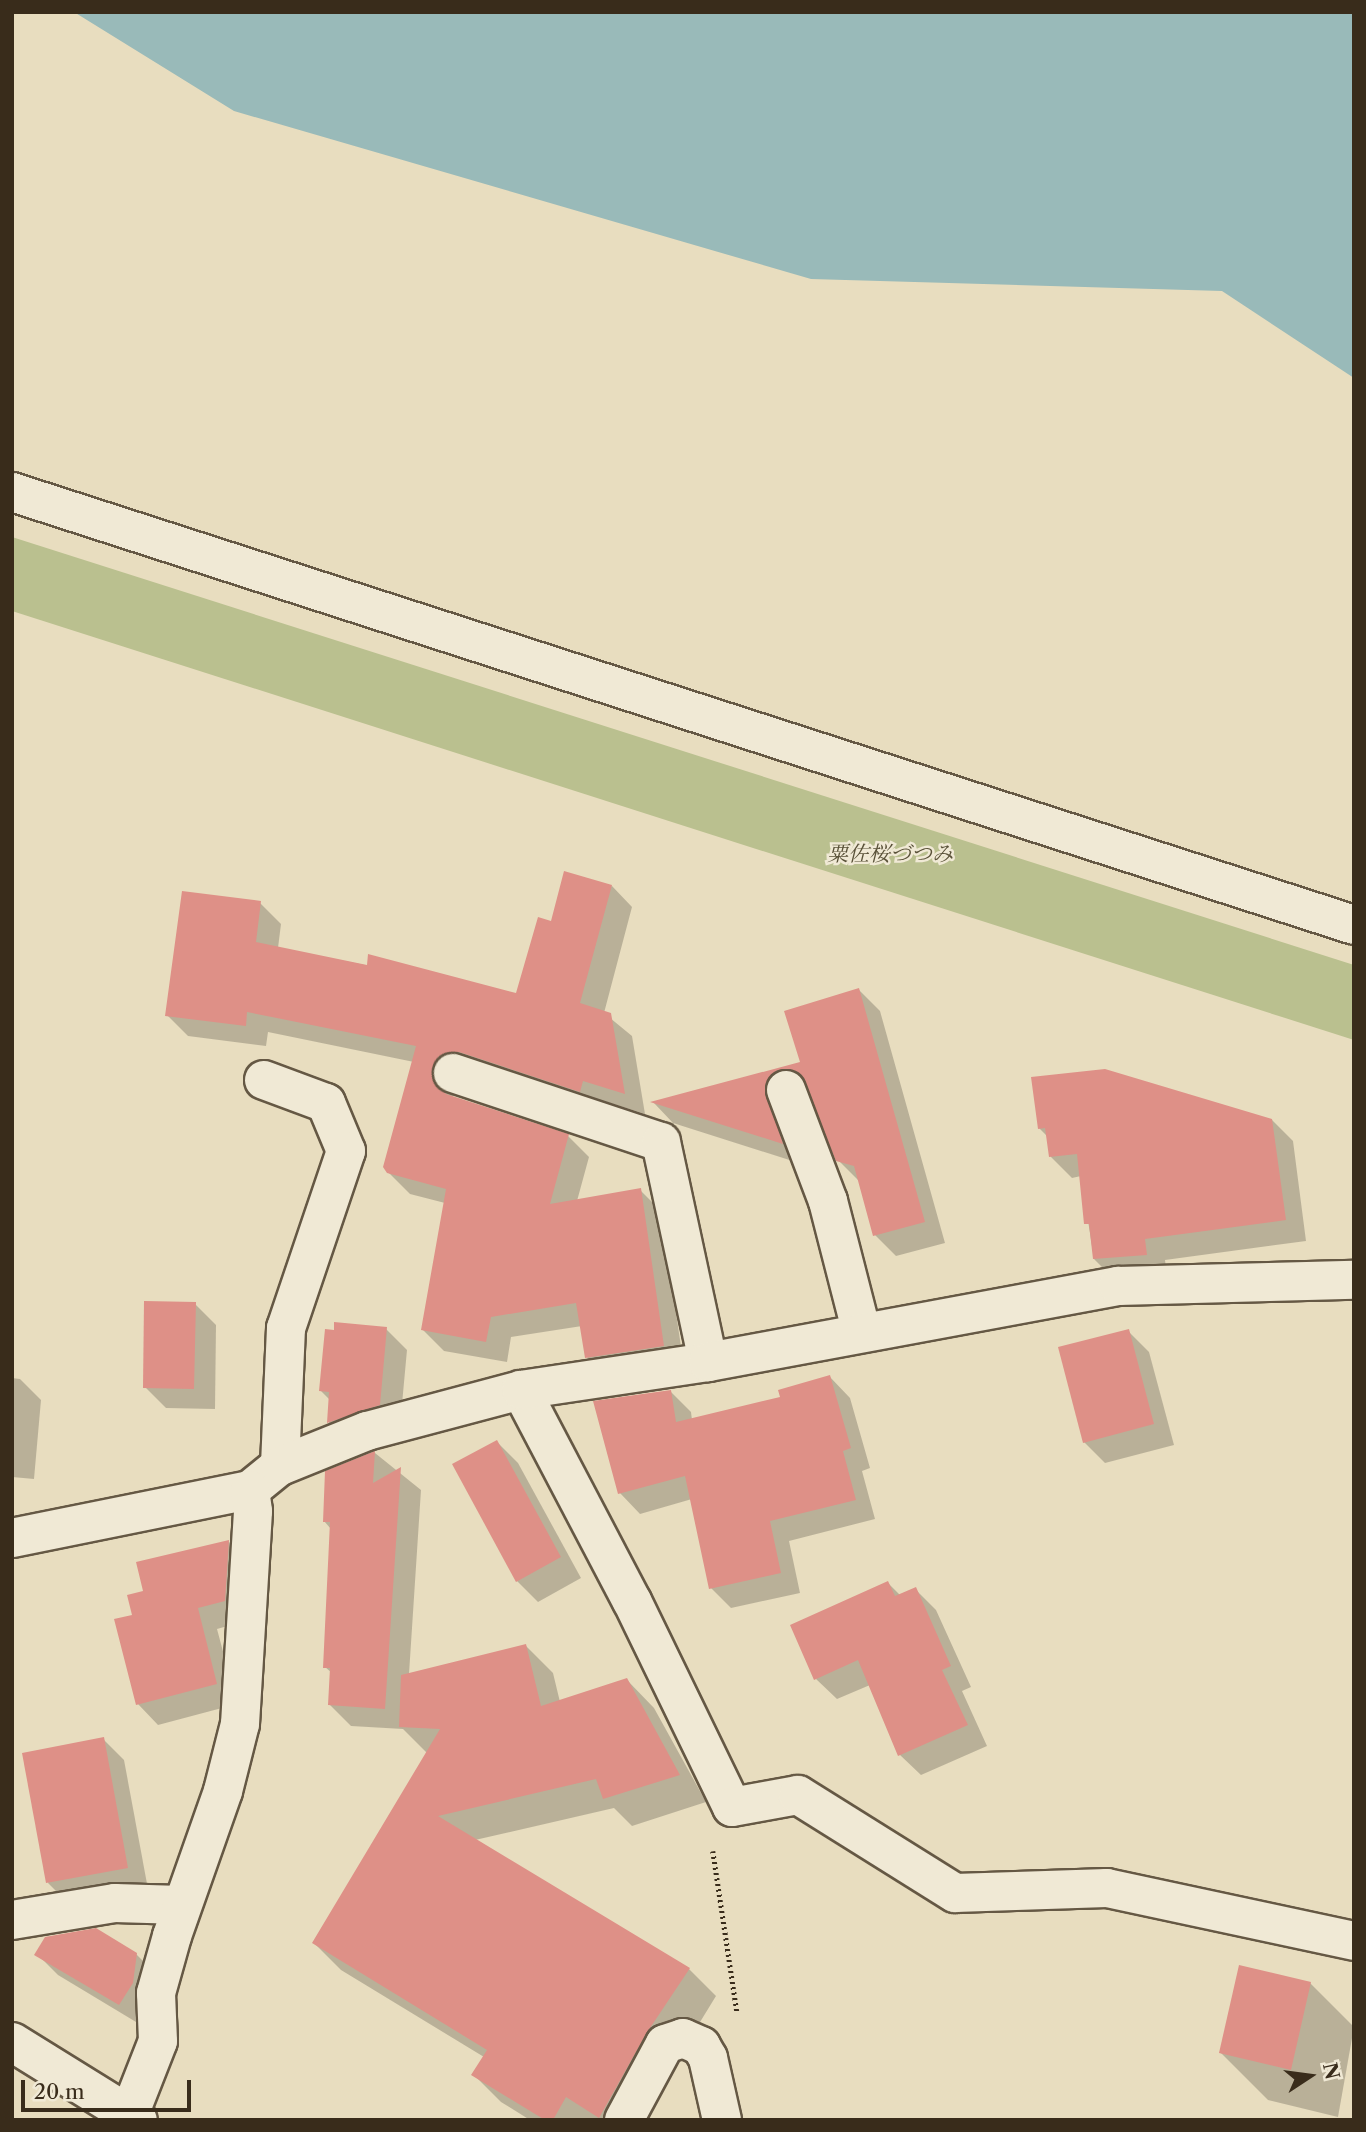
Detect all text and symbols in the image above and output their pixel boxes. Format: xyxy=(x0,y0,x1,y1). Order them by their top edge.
park label: 粟佐桜づつみ xyxy=(827,841,953,867)
north arrow xyxy=(1275,2041,1345,2111)
text: N xyxy=(1318,2061,1344,2082)
scale bar xyxy=(24,2066,194,2110)
text: 20 m xyxy=(34,2079,85,2104)

